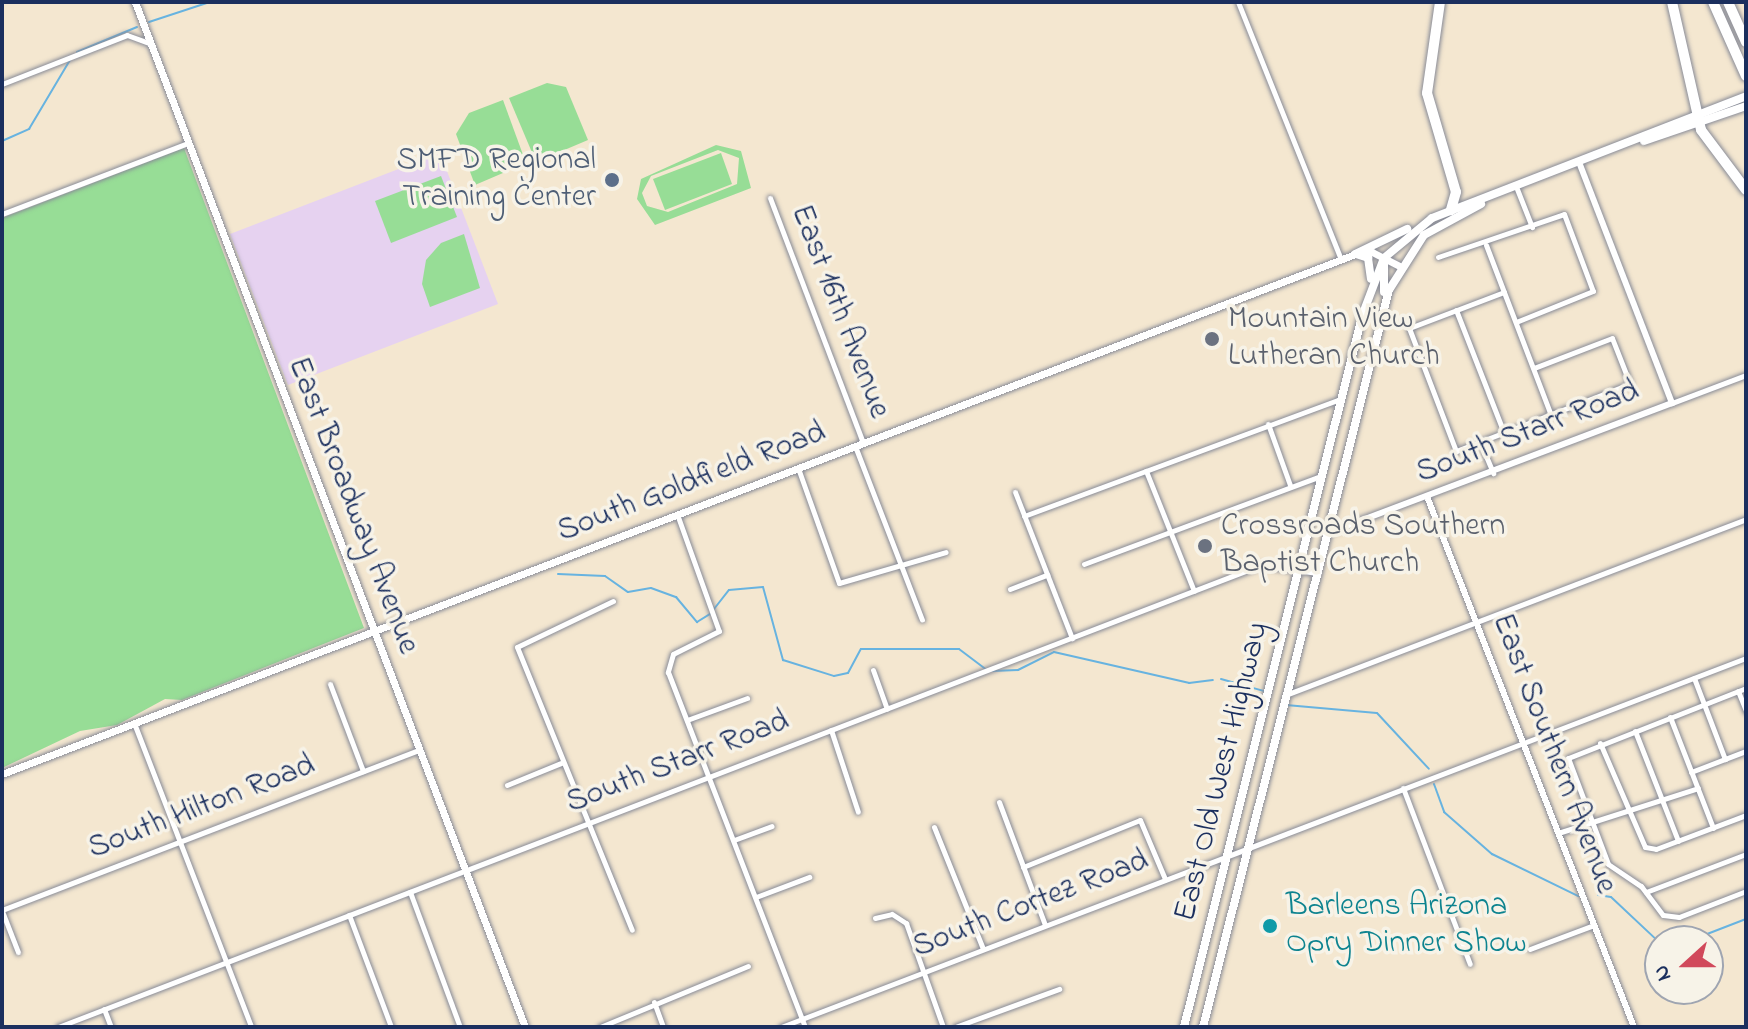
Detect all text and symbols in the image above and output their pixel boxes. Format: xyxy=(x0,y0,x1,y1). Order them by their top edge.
place label: SMFD Regional Training Center xyxy=(397,143,596,218)
marker: SMFD Regional Training Center xyxy=(603,171,621,189)
street label: East 16th Avenue xyxy=(781,200,897,424)
place label: Mountain View Lutheran Church xyxy=(1228,302,1440,377)
marker: Mountain View Lutheran Church xyxy=(1203,330,1221,348)
street label: East Broadway Avenue xyxy=(278,352,426,660)
street label: South Starr Road xyxy=(1411,373,1645,493)
street label: South Goldfield Road xyxy=(552,414,832,552)
place label: Crossroads Southern Baptist Church xyxy=(1221,509,1505,584)
marker: Crossroads Southern Baptist Church xyxy=(1196,537,1214,555)
street label: East Southern Avenue xyxy=(1482,609,1624,899)
street label: East Old West Highway xyxy=(1167,618,1279,926)
street label: South Starr Road xyxy=(561,703,795,823)
street label: South Hilton Road xyxy=(83,747,321,869)
street label: South Cortez Road xyxy=(908,842,1154,968)
place label: Barleens Arizona Opry Dinner Show xyxy=(1286,889,1527,964)
marker: Barleens Arizona Opry Dinner Show xyxy=(1261,917,1279,935)
north arrow xyxy=(1644,925,1724,1005)
text: N xyxy=(1646,960,1681,986)

